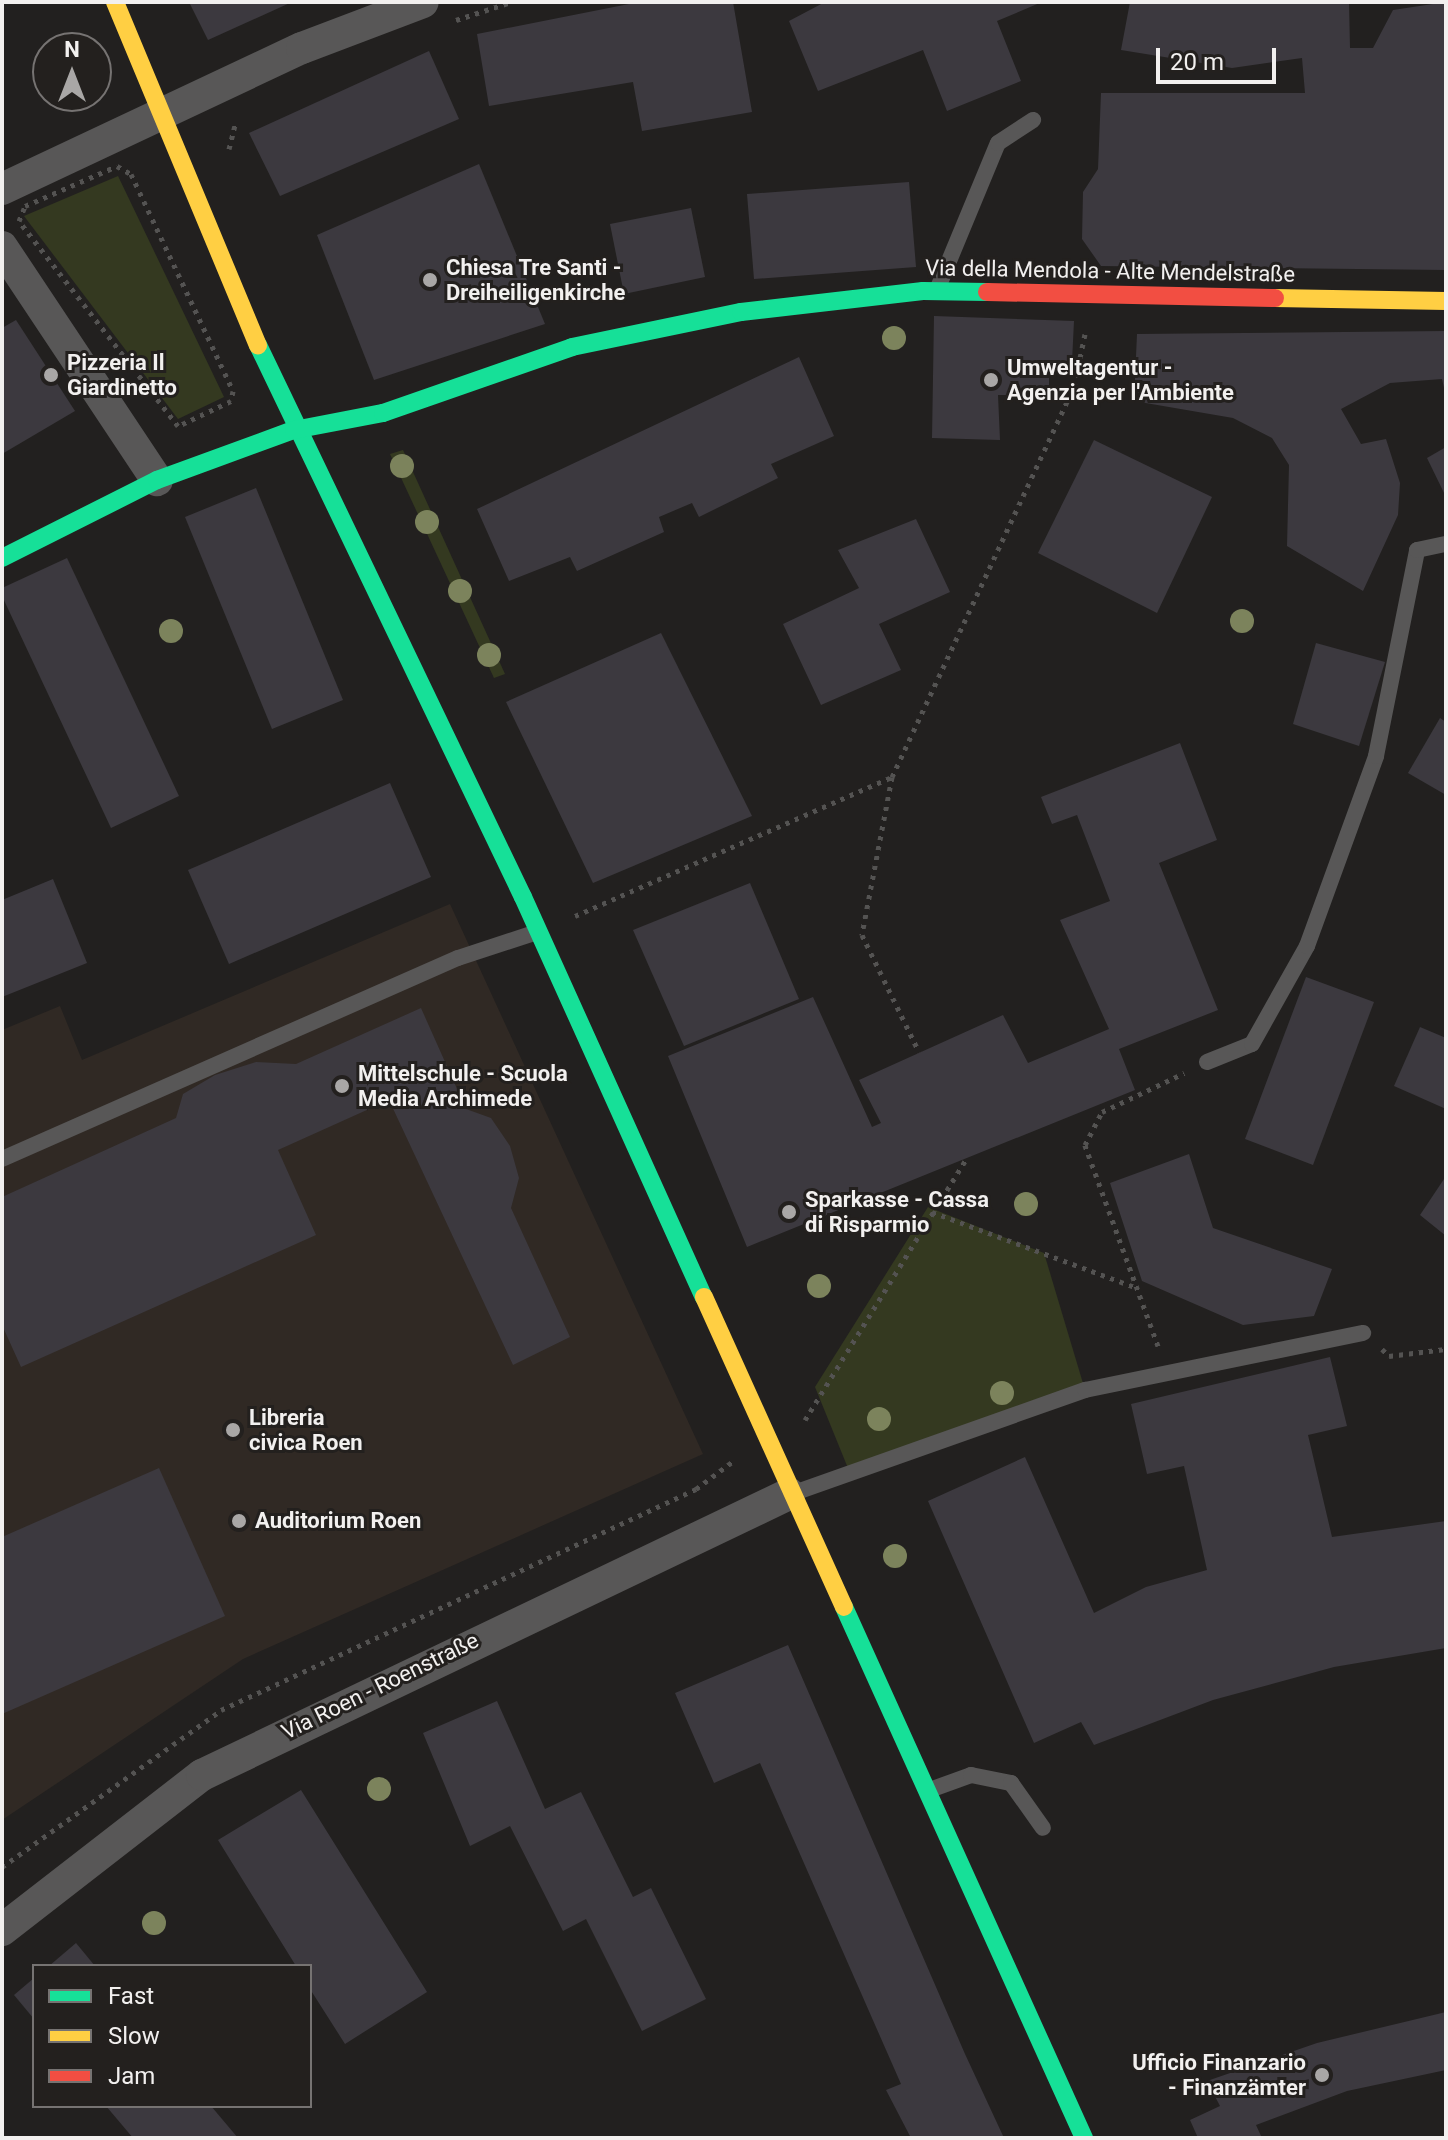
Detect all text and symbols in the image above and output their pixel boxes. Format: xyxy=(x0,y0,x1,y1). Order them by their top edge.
north arrow xyxy=(32,32,112,112)
scale bar xyxy=(1160,32,1280,82)
text: N xyxy=(64,37,80,62)
text: 20 m xyxy=(1170,48,1224,76)
place label: Chiesa Tre Santi - Dreiheiligenkirche xyxy=(446,254,625,306)
street label: Via della Mendola - Alte Mendelstraße xyxy=(925,255,1295,287)
marker: Chiesa Tre Santi - Dreiheiligenkirche xyxy=(421,271,439,289)
place label: Pizzeria Il Giardinetto xyxy=(67,349,177,400)
place label: Umweltagentur - Agenzia per l'Ambiente xyxy=(1007,354,1234,406)
marker: Pizzeria Il Giardinetto xyxy=(42,366,60,384)
marker: Umweltagentur - Agenzia per l'Ambiente xyxy=(982,371,1000,389)
place label: Mittelschule - Scuola Media Archimede xyxy=(358,1060,568,1112)
marker: Mittelschule - Scuola Media Archimede xyxy=(333,1077,351,1095)
place label: Sparkasse - Cassa di Risparmio xyxy=(805,1186,989,1238)
marker: Sparkasse - Cassa di Risparmio xyxy=(780,1203,798,1221)
place label: Libreria civica Roen xyxy=(249,1404,363,1456)
marker: Libreria civica Roen xyxy=(224,1421,242,1439)
place label: Auditorium Roen xyxy=(255,1508,421,1534)
marker: Auditorium Roen xyxy=(230,1512,248,1530)
street label: Via Roen - Roenstraße xyxy=(277,1627,483,1745)
legend xyxy=(32,1964,312,2108)
text: Fast xyxy=(108,1982,154,2010)
text: Slow xyxy=(108,2022,160,2050)
place label: Ufficio Finanzario - Finanzämter xyxy=(1132,2049,1306,2100)
text: Jam xyxy=(108,2062,155,2090)
marker: Ufficio Finanzario - Finanzämter xyxy=(1313,2066,1331,2084)

